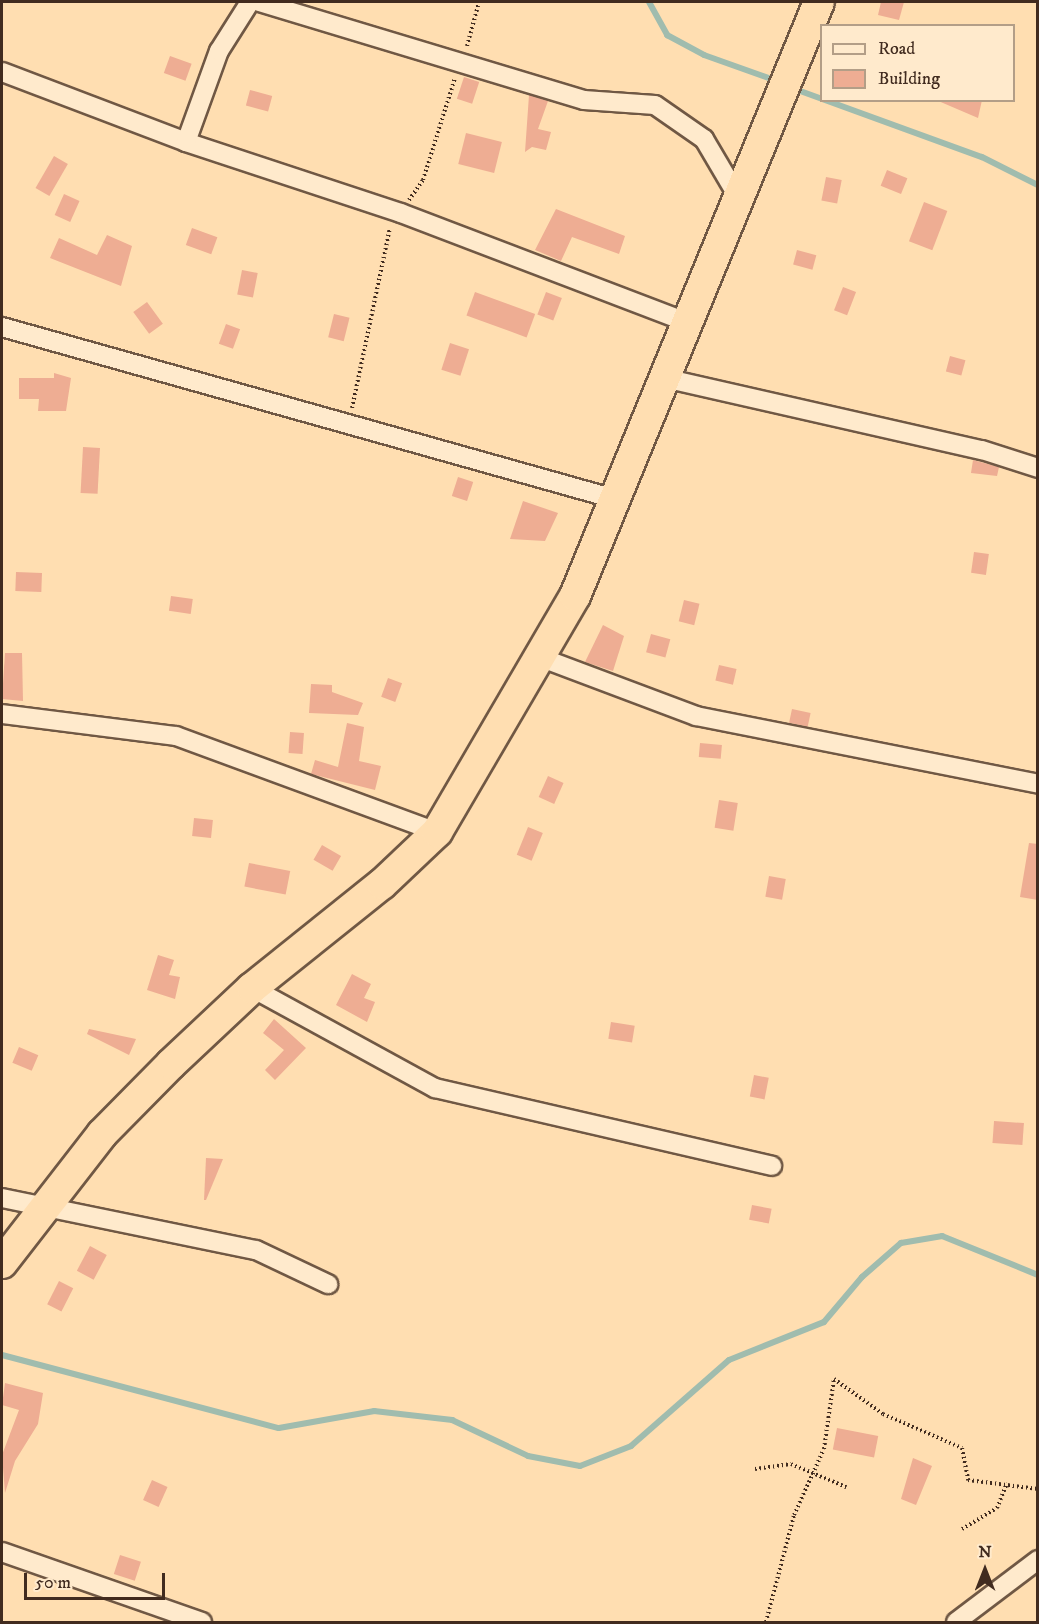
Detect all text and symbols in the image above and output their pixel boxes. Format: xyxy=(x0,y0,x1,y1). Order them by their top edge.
legend xyxy=(820,24,1015,102)
text: Road xyxy=(878,38,915,60)
text: Building xyxy=(878,68,940,90)
north arrow xyxy=(955,1540,1015,1600)
text: N xyxy=(978,1542,992,1562)
scale bar xyxy=(27,1561,168,1599)
text: 50 m xyxy=(35,1572,71,1594)

